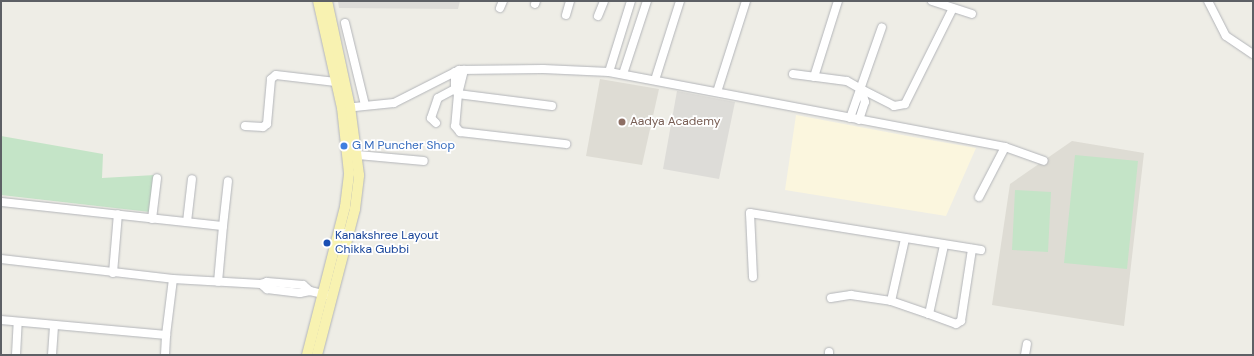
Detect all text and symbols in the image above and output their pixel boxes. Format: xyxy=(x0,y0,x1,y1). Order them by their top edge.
place label: Aadya Academy xyxy=(630,115,720,129)
marker: Aadya Academy xyxy=(617,117,627,127)
place label: G M Puncher Shop xyxy=(352,139,455,153)
marker: G M Puncher Shop xyxy=(339,141,349,151)
place label: Kanakshree Layout Chikka Gubbi xyxy=(335,229,439,257)
marker: Kanakshree Layout Chikka Gubbi xyxy=(322,238,332,248)

